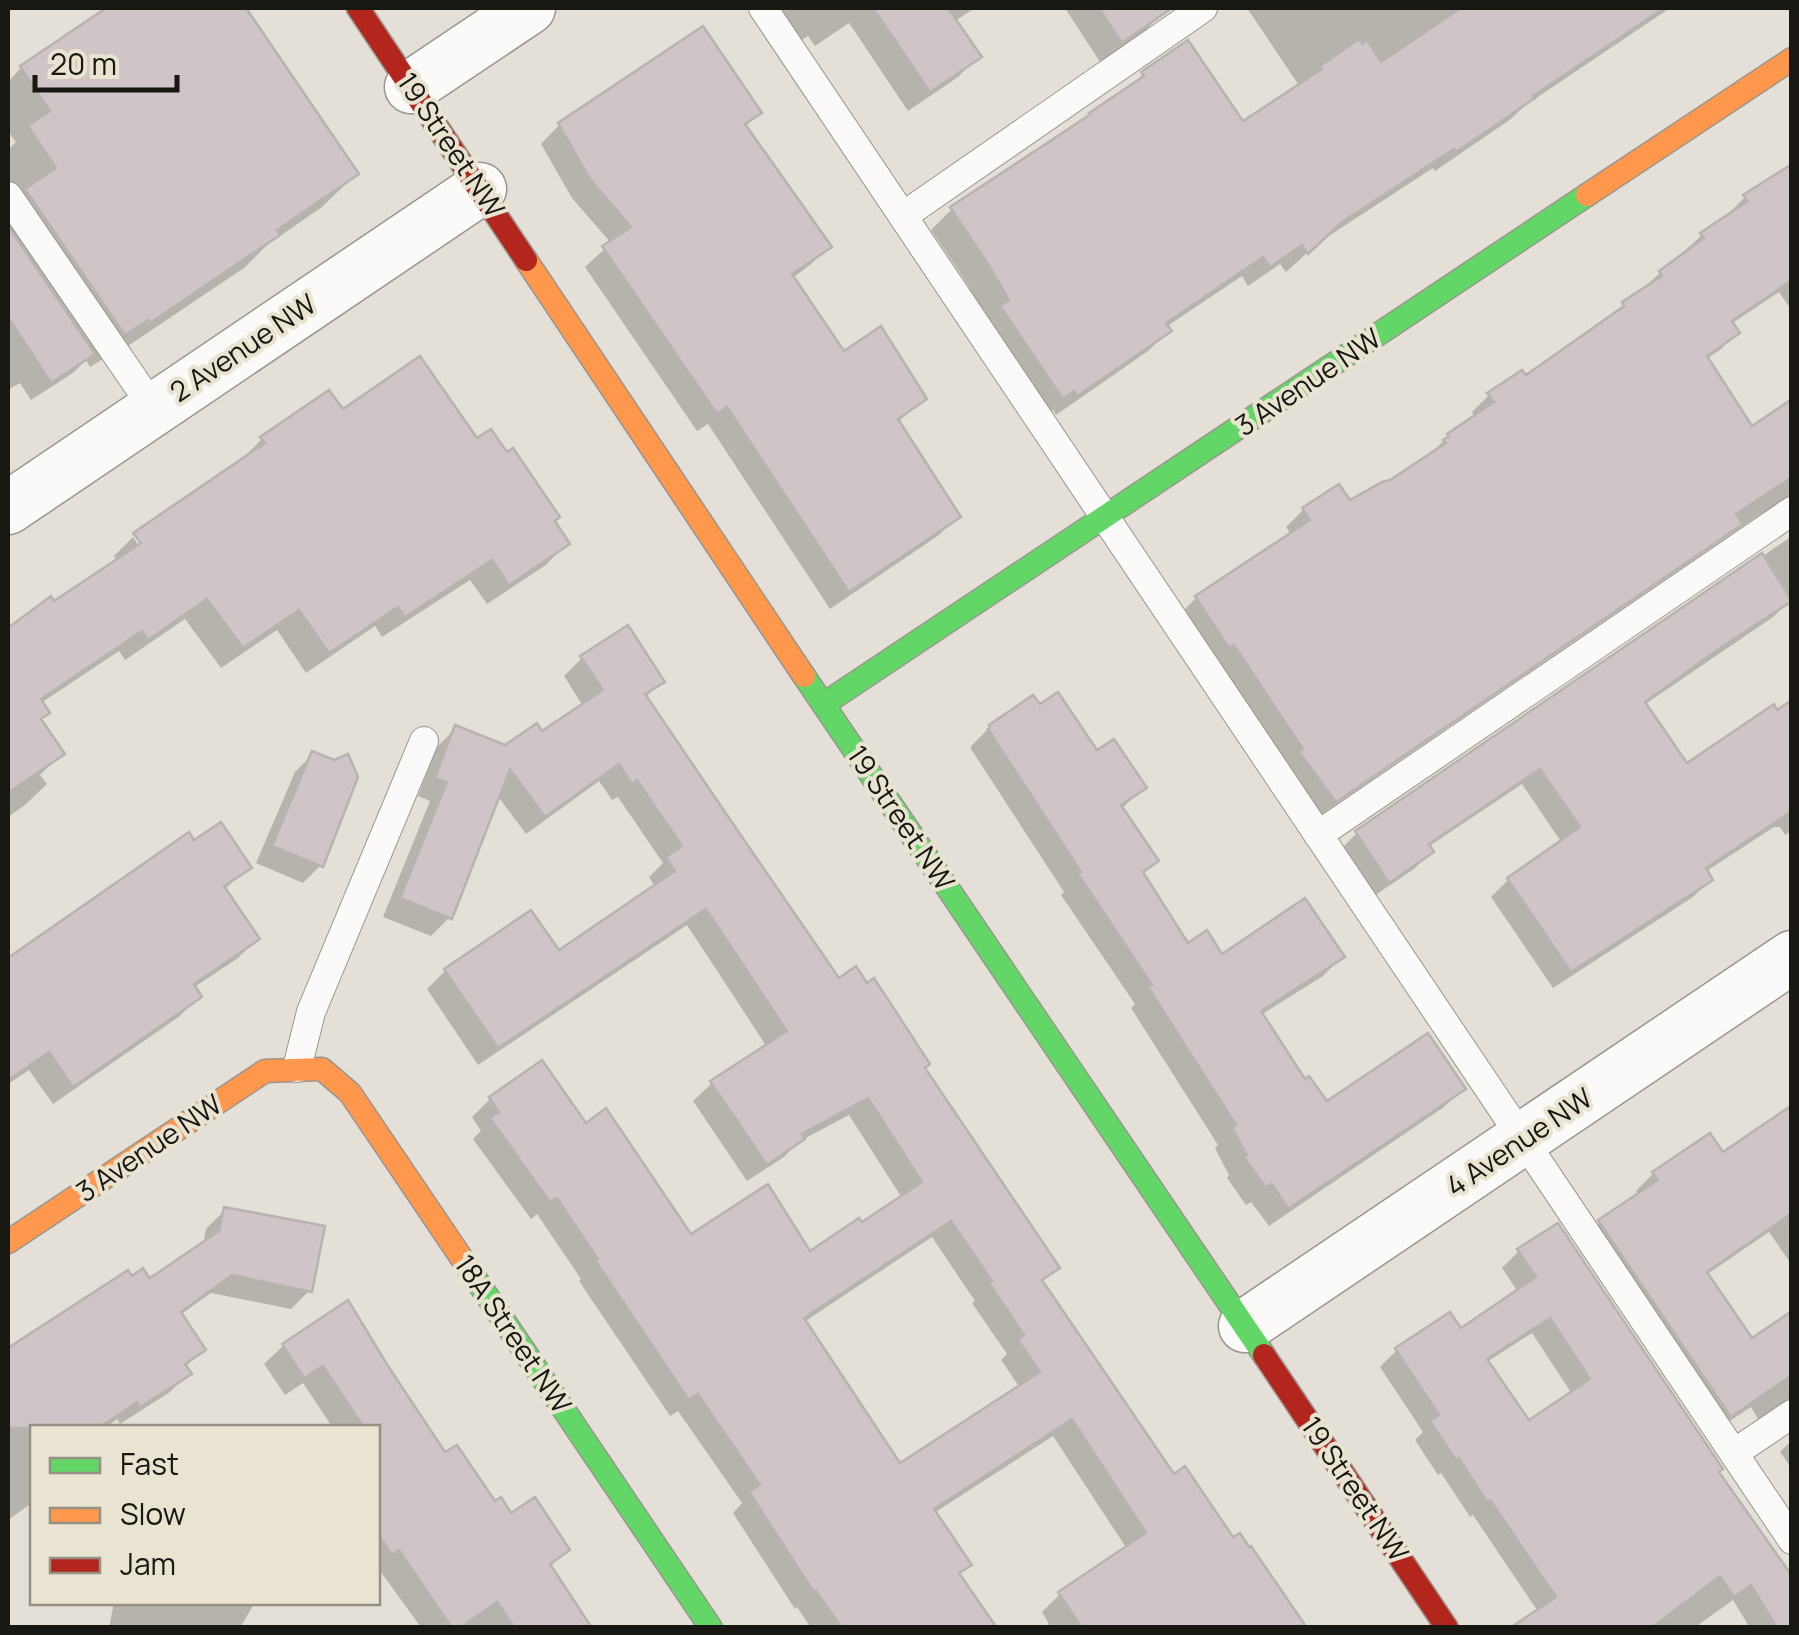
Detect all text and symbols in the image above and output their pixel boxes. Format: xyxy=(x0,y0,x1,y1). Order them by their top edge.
scale bar xyxy=(35,30,178,92)
text: 20 m xyxy=(50,43,117,84)
street label: 19 Street NW xyxy=(389,65,514,224)
street label: 2 Avenue NW xyxy=(162,284,323,410)
street label: 3 Avenue NW xyxy=(1227,318,1388,444)
street label: 19 Street NW xyxy=(839,738,964,897)
street label: 4 Avenue NW xyxy=(1438,1078,1599,1204)
street label: 3 Avenue NW xyxy=(68,1084,229,1210)
street label: 18A Street NW xyxy=(447,1247,581,1420)
street label: 19 Street NW xyxy=(1293,1409,1418,1568)
legend xyxy=(30,1425,380,1605)
text: Fast xyxy=(120,1443,179,1484)
text: Slow xyxy=(120,1493,186,1534)
text: Jam xyxy=(120,1543,176,1584)

